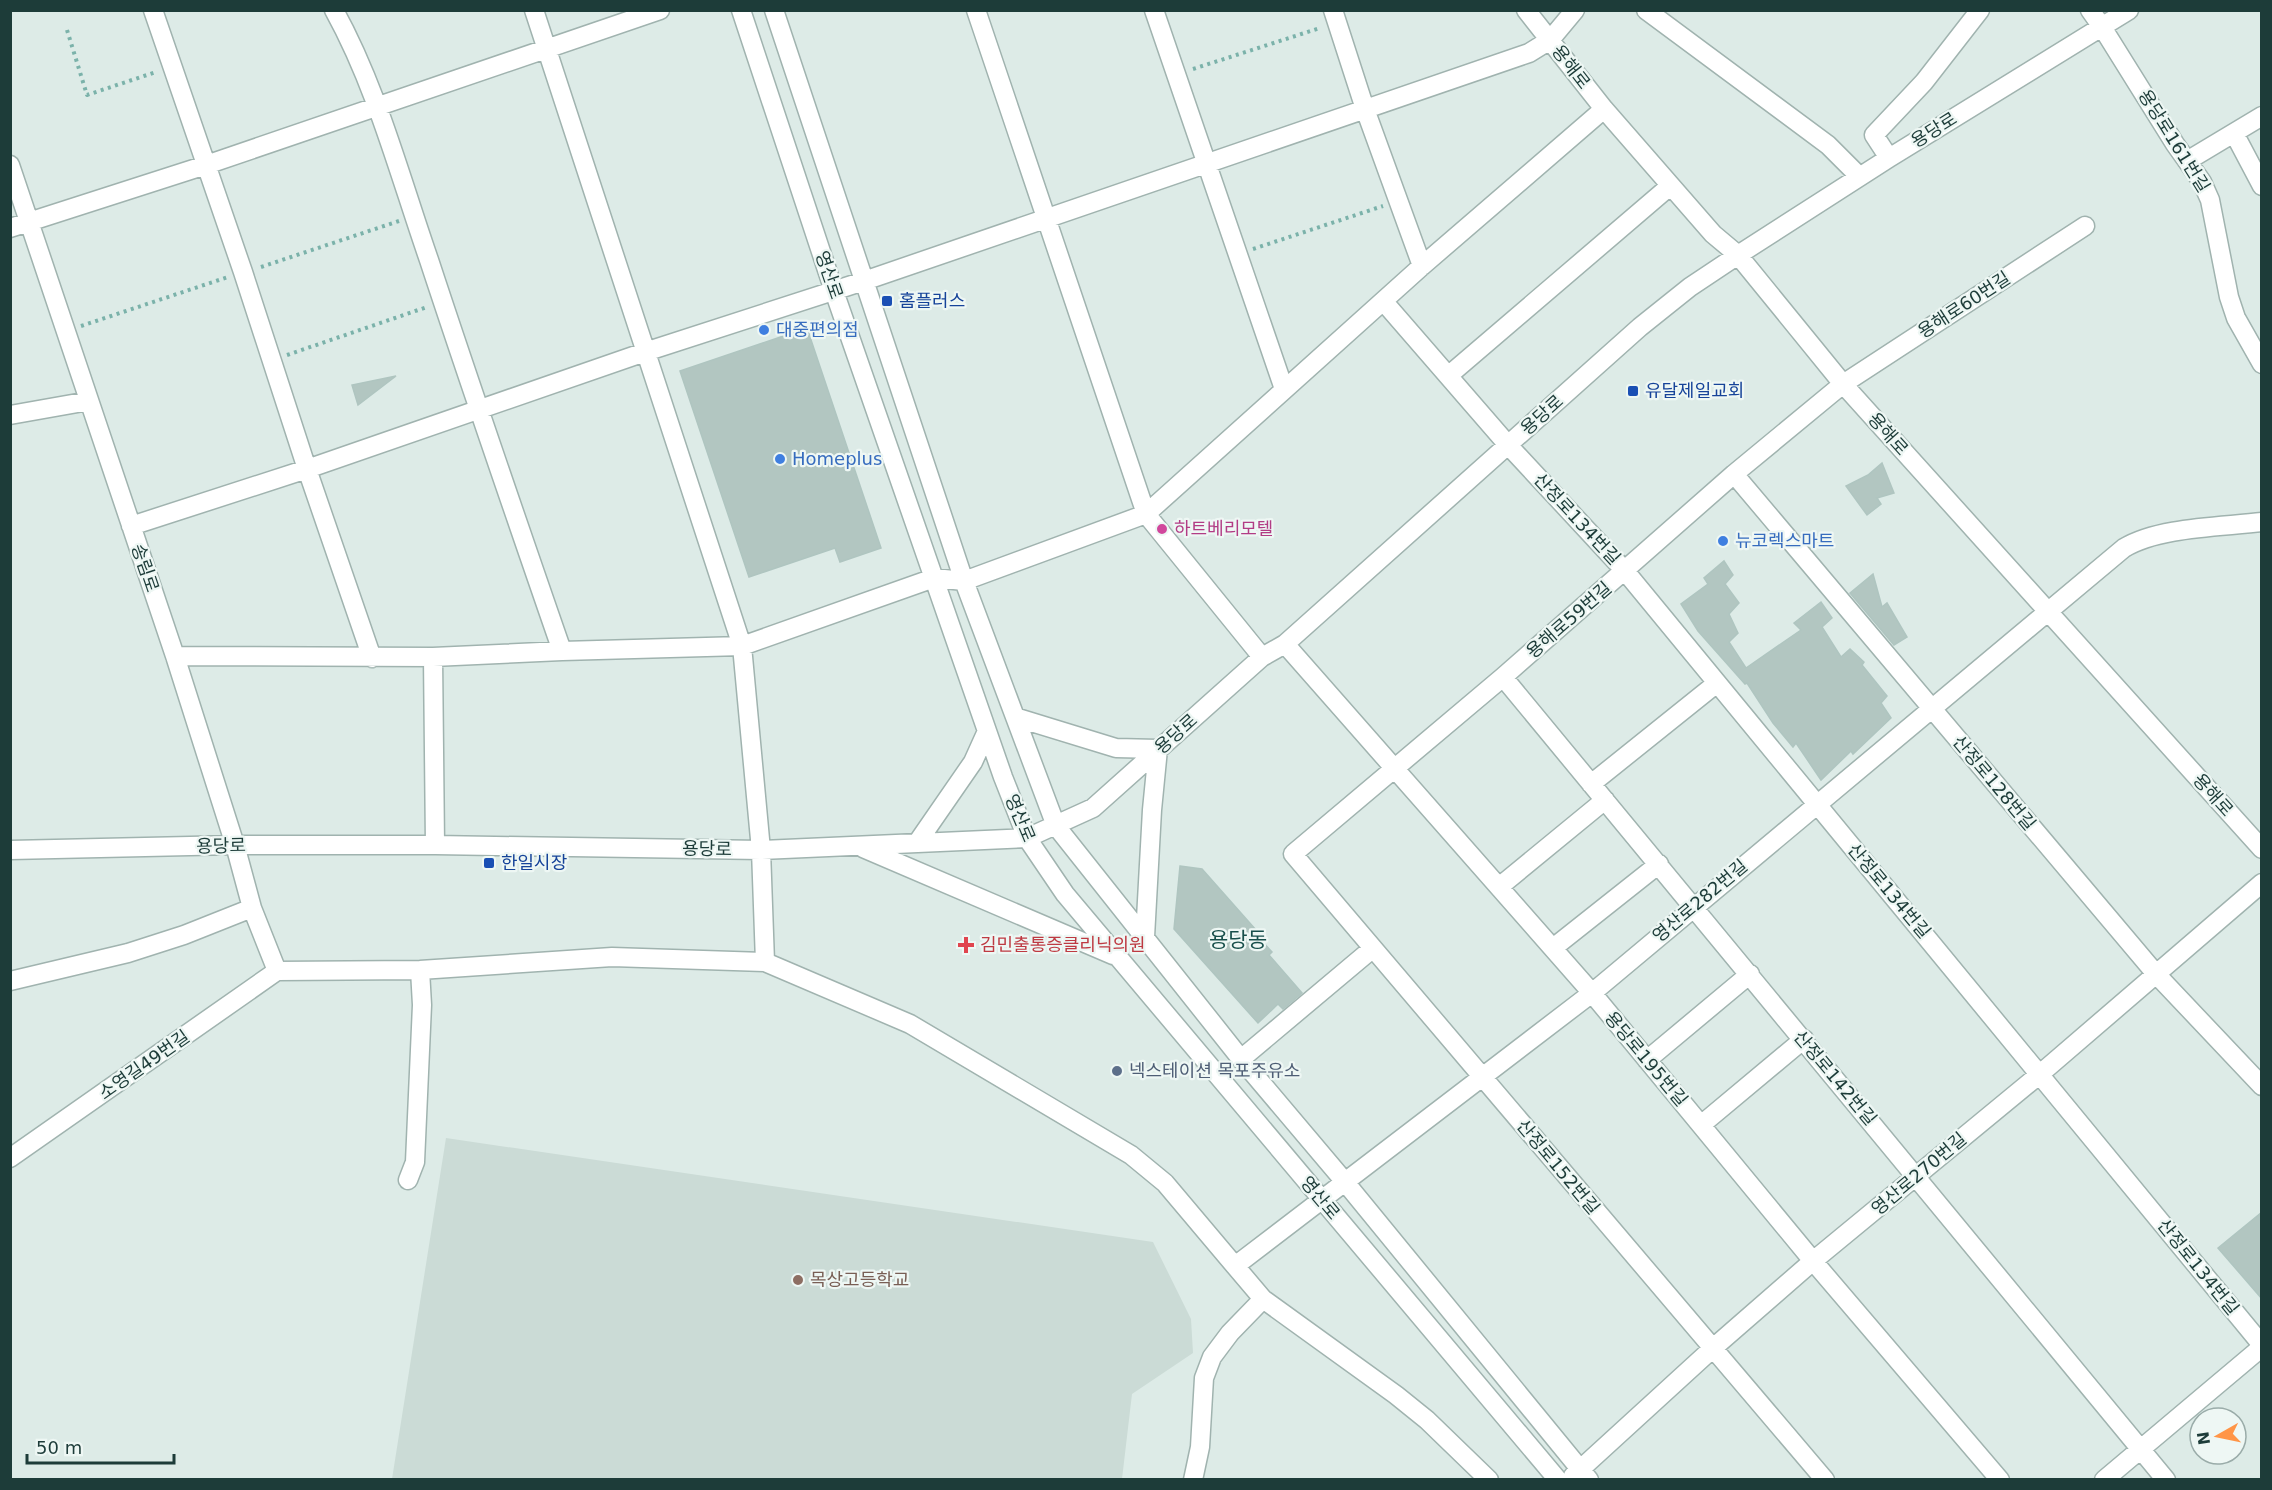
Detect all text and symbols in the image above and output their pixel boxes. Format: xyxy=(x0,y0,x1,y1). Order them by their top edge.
street label: 용해로 xyxy=(1548,41,1595,93)
street label: 용당로161번길 xyxy=(2134,85,2214,196)
street label: 용당로 xyxy=(1907,108,1960,152)
street label: 영산로 xyxy=(811,248,847,302)
street label: 용해로60번길 xyxy=(1914,267,2014,342)
place label: 홈플러스 xyxy=(899,290,965,311)
marker: 홈플러스 xyxy=(880,294,894,308)
place label: 대중편의점 xyxy=(776,319,859,340)
marker: 대중편의점 xyxy=(757,323,771,337)
place label: 유달제일교회 xyxy=(1645,380,1744,401)
marker: 유달제일교회 xyxy=(1626,384,1640,398)
street label: 용당로 xyxy=(1516,390,1567,439)
street label: 용해로 xyxy=(1864,408,1913,459)
place label: Homeplus xyxy=(792,448,882,469)
marker: Homeplus xyxy=(773,452,787,466)
street label: 산정로134번길 xyxy=(1530,469,1625,569)
place label: 하트베리모텔 xyxy=(1174,518,1273,539)
marker: 하트베리모텔 xyxy=(1155,522,1169,536)
place label: 뉴코렉스마트 xyxy=(1735,530,1834,551)
marker: 뉴코렉스마트 xyxy=(1716,534,1730,548)
street label: 송림로 xyxy=(127,541,163,595)
street label: 용해로59번길 xyxy=(1522,577,1615,662)
street label: 용당로 xyxy=(1150,709,1201,758)
street label: 산정로128번길 xyxy=(1949,731,2040,834)
street label: 용해로 xyxy=(2189,769,2238,820)
street label: 영산로 xyxy=(1001,791,1040,845)
street label: 용당로 xyxy=(196,835,246,856)
street label: 용당로 xyxy=(682,838,732,859)
street label: 산정로134번길 xyxy=(1844,839,1935,942)
place label: 한일시장 xyxy=(501,852,567,873)
street label: 영산로282번길 xyxy=(1648,855,1751,946)
marker: 한일시장 xyxy=(482,856,496,870)
district label: 용당동 xyxy=(1209,928,1267,952)
place label: 김민출통증클리닉의원 xyxy=(980,934,1146,955)
marker: 김민출통증클리닉의원 xyxy=(957,936,975,954)
street label: 용당로195번길 xyxy=(1601,1007,1692,1110)
street label: 소영길49번길 xyxy=(94,1026,193,1104)
street label: 산정로142번길 xyxy=(1790,1026,1881,1129)
place label: 넥스테이션 목포주유소 xyxy=(1129,1060,1300,1081)
marker: 넥스테이션 목포주유소 xyxy=(1110,1064,1124,1078)
street label: 산정로152번길 xyxy=(1513,1115,1604,1218)
street label: 영산로270번길 xyxy=(1867,1128,1970,1219)
street label: 영산로 xyxy=(1296,1172,1344,1223)
street label: 산정로134번길 xyxy=(2153,1215,2243,1319)
place label: 목상고등학교 xyxy=(810,1269,909,1290)
marker: 목상고등학교 xyxy=(791,1273,805,1287)
north arrow xyxy=(2188,1406,2248,1466)
scale bar xyxy=(27,1427,174,1465)
text: N xyxy=(2193,1430,2214,1446)
text: 50 m xyxy=(36,1437,82,1458)

